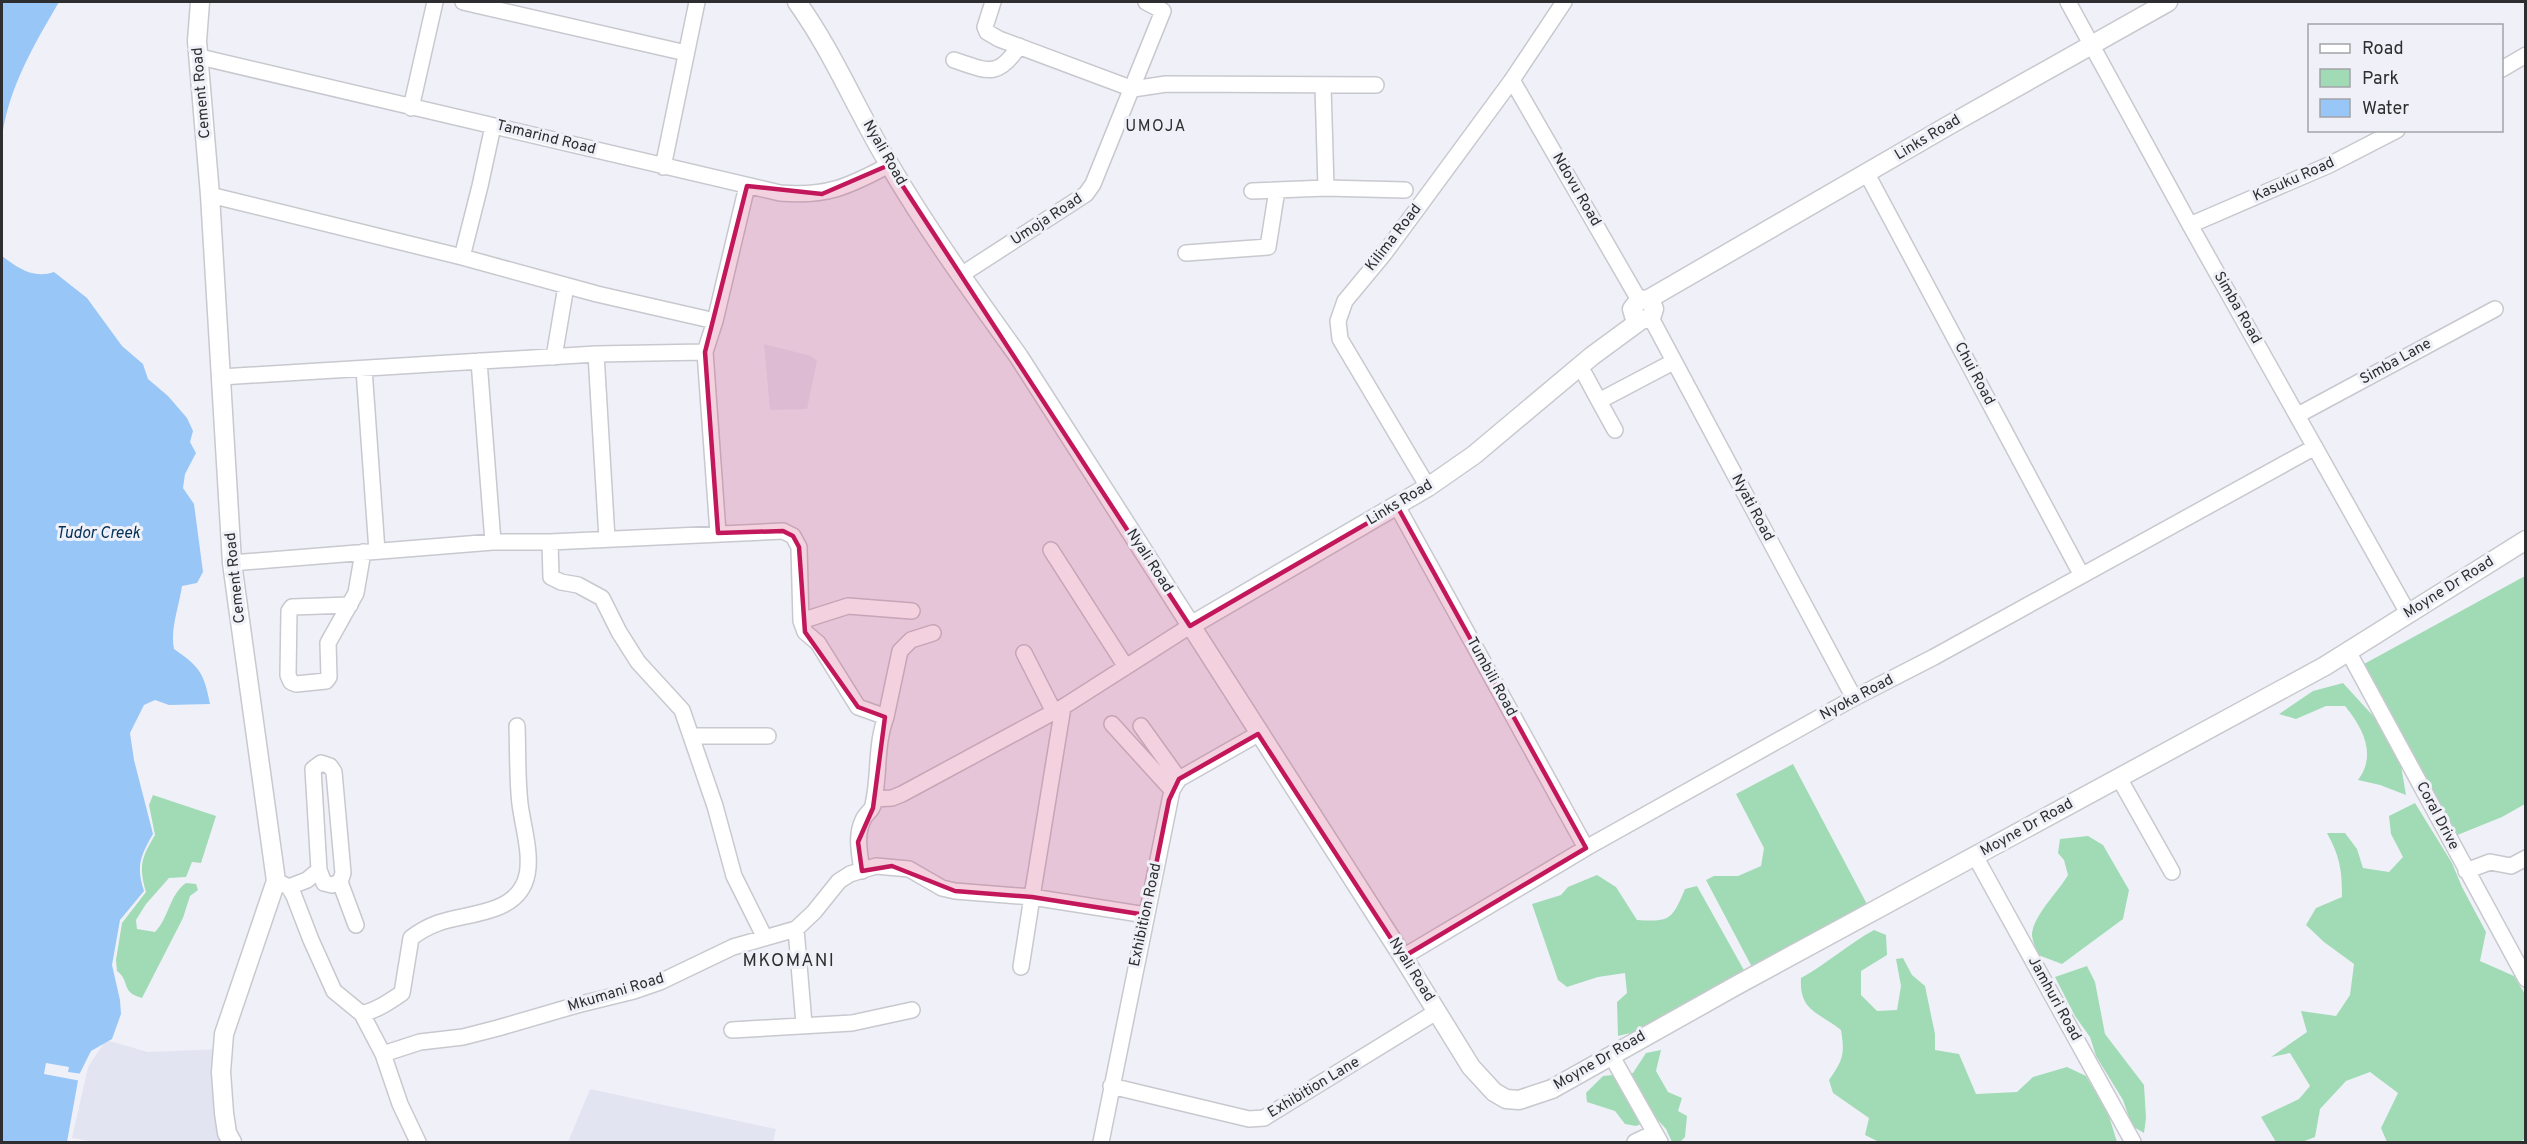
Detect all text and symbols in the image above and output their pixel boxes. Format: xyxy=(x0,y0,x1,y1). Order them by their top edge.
legend xyxy=(2308,24,2503,132)
text: Road xyxy=(2362,38,2404,61)
street label: Cement Road xyxy=(189,47,215,139)
text: Park xyxy=(2362,68,2399,91)
text: Water xyxy=(2362,98,2409,121)
street label: Links Road xyxy=(1892,111,1964,165)
street label: Tamarind Road xyxy=(494,116,598,160)
street label: Nyali Road xyxy=(858,117,910,189)
district label: UMOJA xyxy=(1125,117,1187,137)
street label: Ndovu Road xyxy=(1547,150,1605,230)
street label: Kasuku Road xyxy=(2250,154,2338,206)
street label: Umoja Road xyxy=(1008,190,1086,250)
street label: Kilima Road xyxy=(1362,200,1426,276)
street label: Simba Road xyxy=(2209,268,2265,348)
street label: Simba Lane xyxy=(2357,335,2435,389)
street label: Chui Road xyxy=(1949,339,1999,409)
street label: Nyati Road xyxy=(1726,471,1778,545)
street label: Links Road xyxy=(1364,476,1436,530)
water label: Tudor Creek xyxy=(56,524,141,544)
street label: Nyali Road xyxy=(1121,526,1177,596)
street label: Cement Road xyxy=(222,532,250,624)
street label: Moyne Dr Road xyxy=(2400,553,2498,623)
street label: Tumbili Road xyxy=(1461,634,1521,720)
street label: Nyoka Road xyxy=(1817,671,1897,725)
street label: Coral Drive xyxy=(2411,779,2463,853)
street label: Moyne Dr Road xyxy=(1977,795,2077,861)
street label: Exhibition Road xyxy=(1126,861,1166,969)
street label: Nyali Road xyxy=(1384,934,1438,1006)
district label: MKOMANI xyxy=(743,950,835,973)
street label: Jamhuri Road xyxy=(2023,953,2085,1045)
street label: Mkumani Road xyxy=(566,969,666,1017)
street label: Moyne Dr Road xyxy=(1551,1027,1649,1095)
street label: Exhibition Lane xyxy=(1265,1053,1363,1123)

